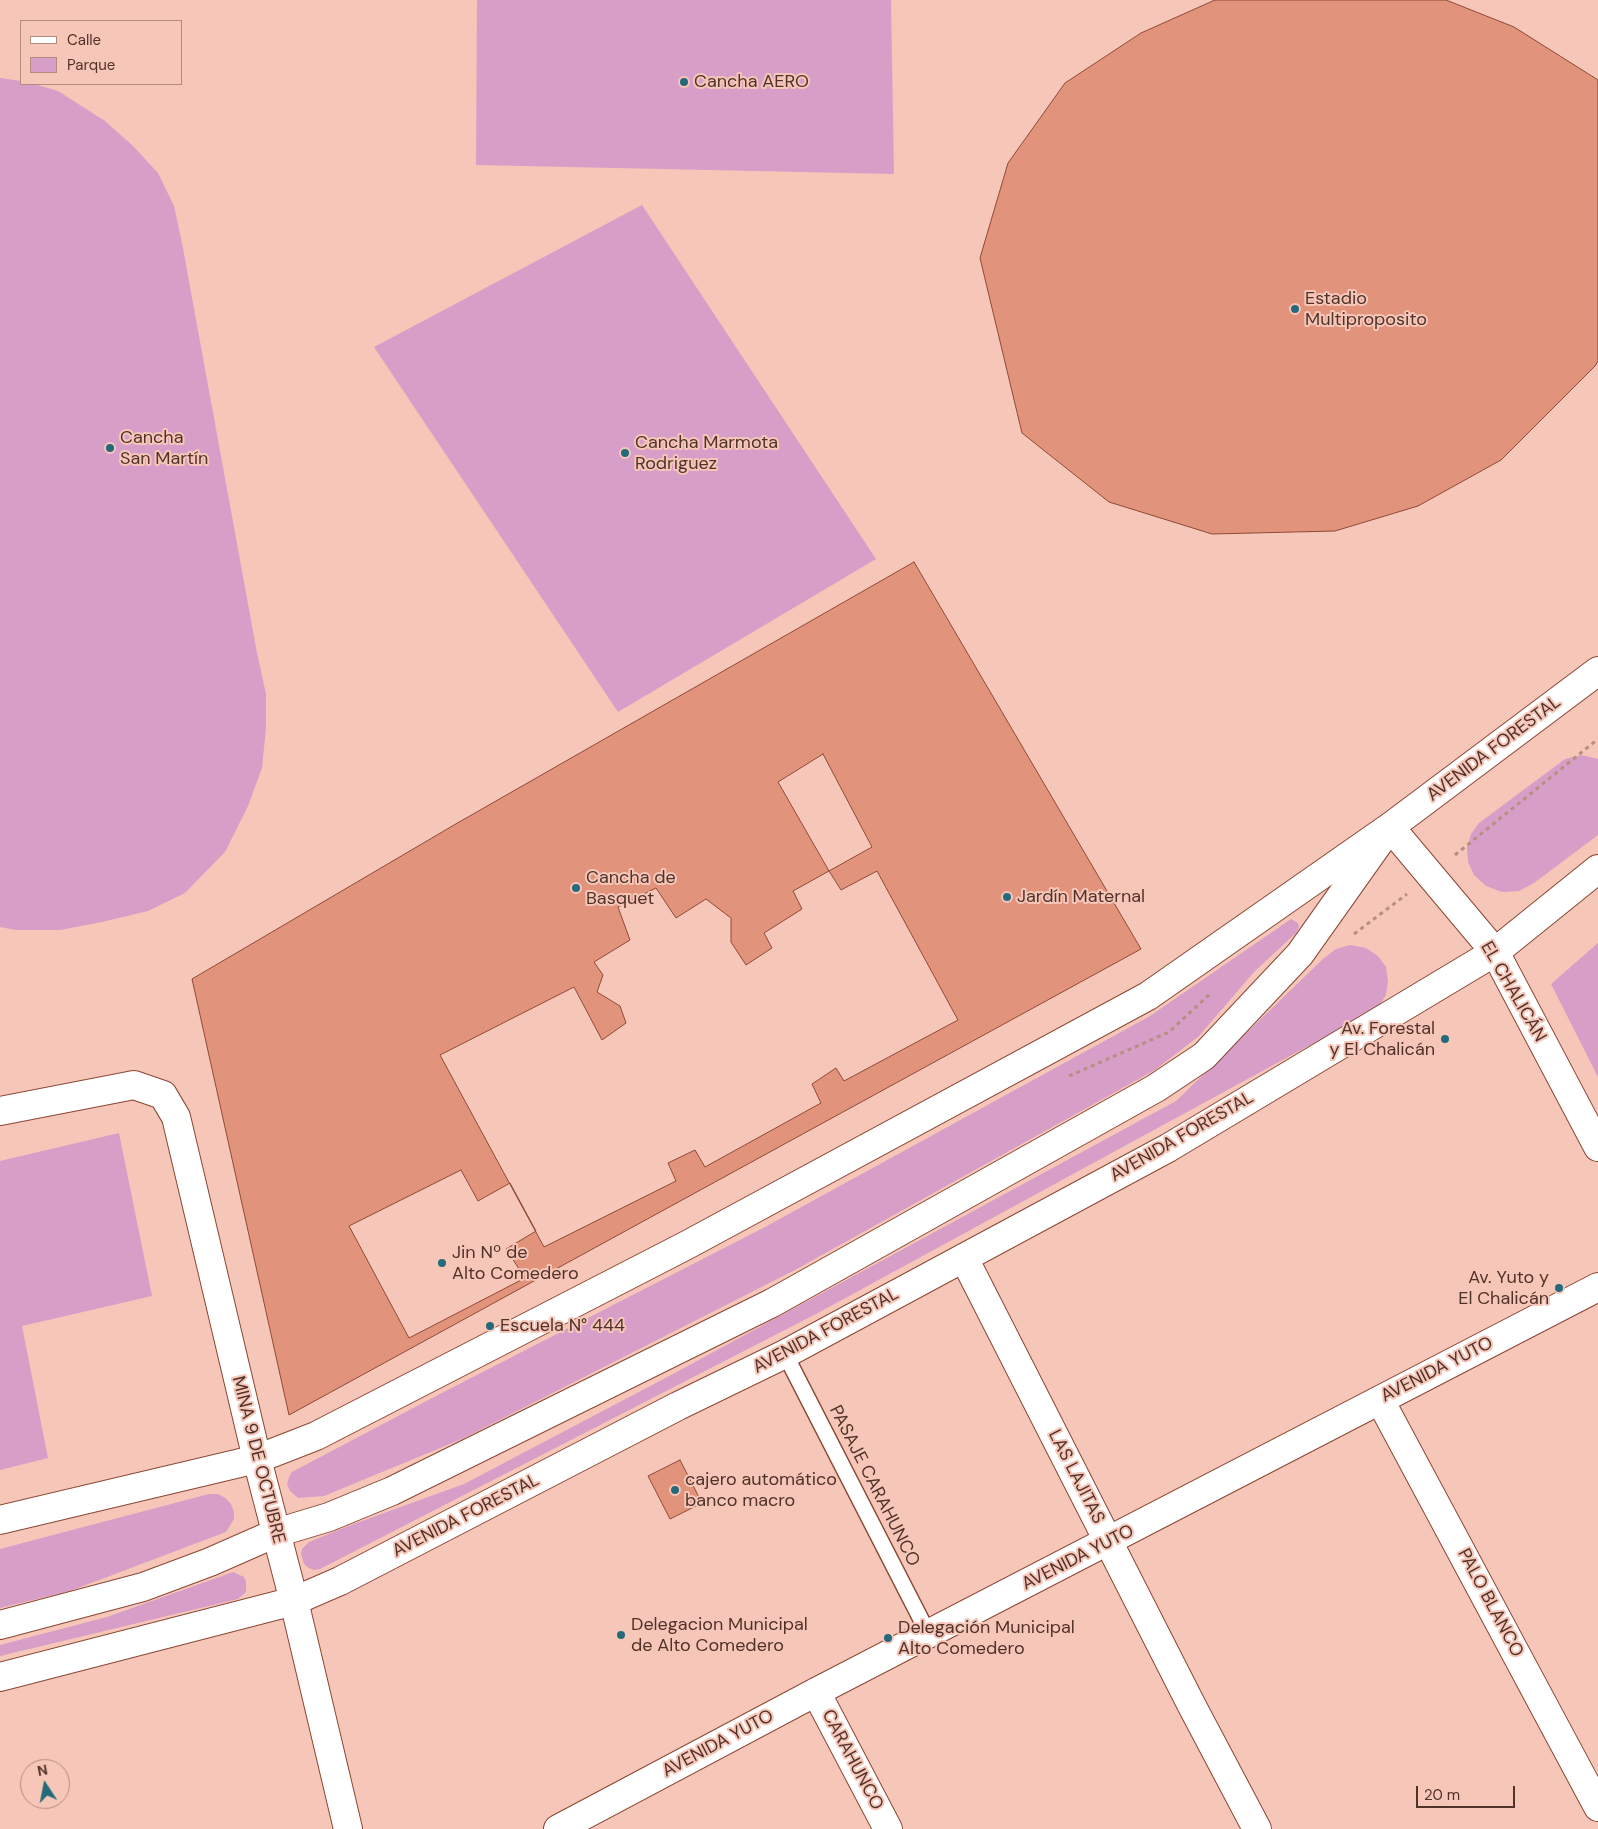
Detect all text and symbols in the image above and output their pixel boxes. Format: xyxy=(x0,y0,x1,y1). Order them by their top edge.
legend xyxy=(20,20,182,85)
text: Calle xyxy=(67,30,101,50)
text: Parque xyxy=(67,55,115,75)
place label: Cancha AERO xyxy=(694,71,809,93)
marker: Cancha AERO xyxy=(678,76,690,88)
place label: Estadio Multiproposito xyxy=(1305,288,1427,330)
marker: Estadio Multiproposito xyxy=(1289,303,1301,315)
place label: Cancha San Martín xyxy=(120,427,208,469)
place label: Cancha Marmota Rodriguez xyxy=(635,432,778,474)
marker: Cancha San Martín xyxy=(104,442,116,454)
marker: Cancha Marmota Rodriguez xyxy=(619,447,631,459)
street label: AVENIDA FORESTAL xyxy=(1423,692,1565,806)
place label: Cancha de Basquet xyxy=(586,867,676,910)
marker: Cancha de Basquet xyxy=(570,882,582,894)
place label: Jardín Maternal xyxy=(1017,886,1145,908)
marker: Jardín Maternal xyxy=(1001,891,1013,903)
street label: EL CHALICÁN xyxy=(1476,938,1550,1046)
place label: Av. Forestal y El Chalicán xyxy=(1329,1018,1435,1060)
marker: Av. Forestal y El Chalicán xyxy=(1439,1033,1451,1045)
street label: AVENIDA FORESTAL xyxy=(1106,1087,1258,1187)
place label: Jin Nº de Alto Comedero xyxy=(452,1242,579,1284)
marker: Jin Nº de Alto Comedero xyxy=(436,1257,448,1269)
place label: Av. Yuto y El Chalicán xyxy=(1458,1267,1549,1310)
marker: Av. Yuto y El Chalicán xyxy=(1553,1282,1565,1294)
street label: AVENIDA FORESTAL xyxy=(749,1283,903,1379)
place label: Escuela N° 444 xyxy=(500,1315,625,1337)
marker: Escuela N° 444 xyxy=(484,1320,496,1332)
street label: AVENIDA YUTO xyxy=(1377,1332,1497,1408)
street label: MINA 9 DE OCTUBRE xyxy=(227,1374,289,1546)
street label: PASAJE CARAHUNCO xyxy=(824,1402,924,1570)
street label: LAS LAJITAS xyxy=(1043,1426,1109,1528)
place label: cajero automático banco macro xyxy=(685,1469,837,1512)
street label: AVENIDA FORESTAL xyxy=(389,1470,543,1562)
marker: cajero automático banco macro xyxy=(669,1484,681,1496)
street label: AVENIDA YUTO xyxy=(1018,1520,1138,1596)
street label: PALO BLANCO xyxy=(1452,1545,1528,1661)
place label: Delegacion Municipal de Alto Comedero xyxy=(631,1614,808,1656)
place label: Delegación Municipal Alto Comedero xyxy=(898,1617,1075,1660)
marker: Delegacion Municipal de Alto Comedero xyxy=(615,1629,627,1641)
marker: Delegación Municipal Alto Comedero xyxy=(882,1632,894,1644)
street label: AVENIDA YUTO xyxy=(659,1706,777,1782)
street label: CARAHUNCO xyxy=(817,1706,887,1814)
north arrow xyxy=(20,1759,70,1809)
text: N xyxy=(36,1760,49,1780)
scale bar xyxy=(1418,1776,1517,1808)
text: 20 m xyxy=(1424,1785,1460,1805)

